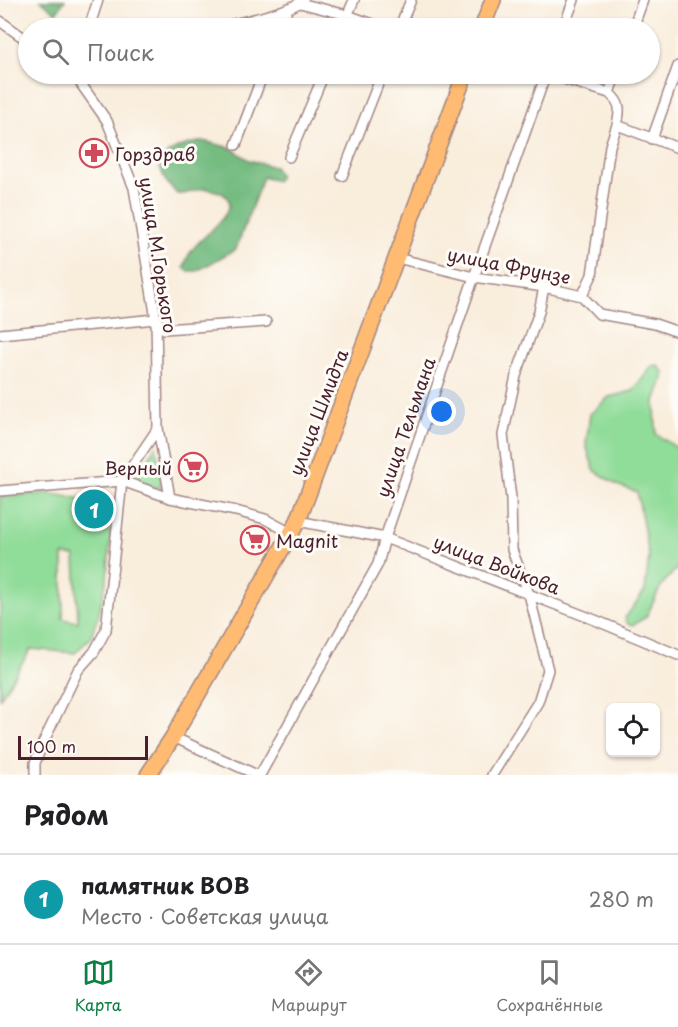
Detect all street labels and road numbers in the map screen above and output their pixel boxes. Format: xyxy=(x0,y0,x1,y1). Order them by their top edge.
street label: улица М.Горького xyxy=(133,175,185,335)
street label: улица Фрунзе xyxy=(445,240,573,290)
street label: улица Шмидта xyxy=(281,345,355,479)
street label: улица Тельмана xyxy=(368,353,442,501)
street label: улица Войкова xyxy=(430,527,565,601)

